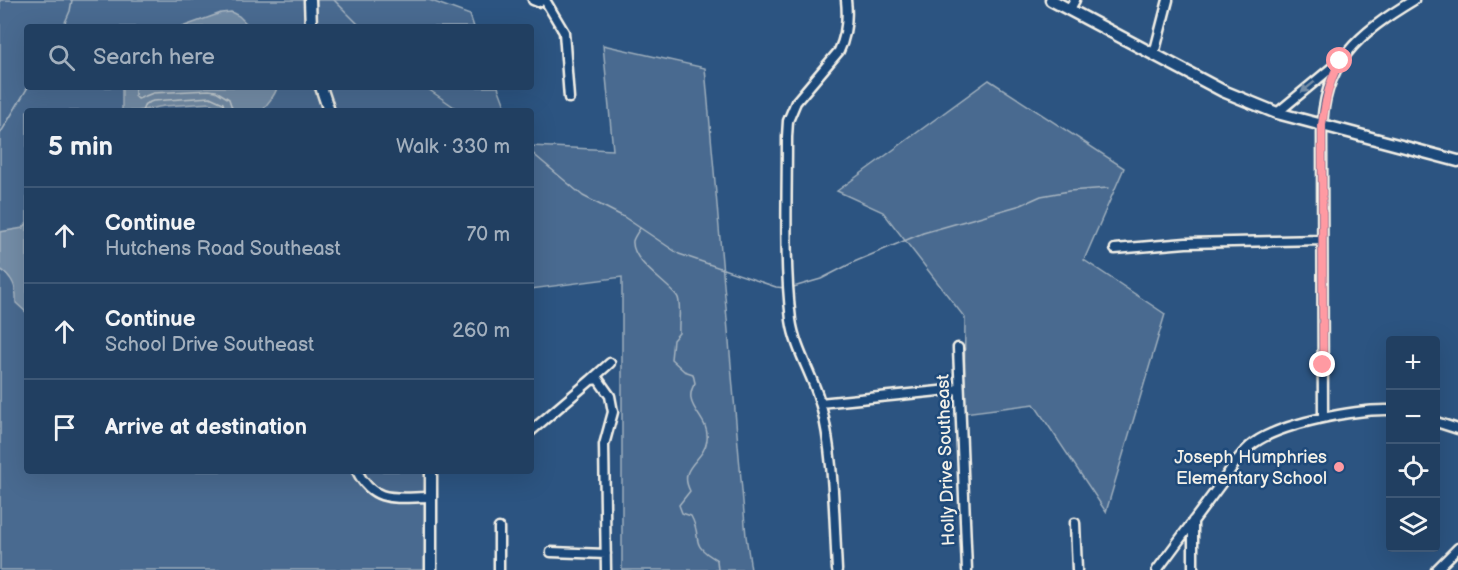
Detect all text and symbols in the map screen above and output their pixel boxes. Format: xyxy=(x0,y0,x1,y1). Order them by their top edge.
search box xyxy=(24,24,534,90)
icon: search xyxy=(45,41,78,74)
text: Search here xyxy=(93,44,215,71)
route start xyxy=(1326,47,1352,73)
one-way arrow xyxy=(1301,80,1316,93)
text: 5 min xyxy=(48,132,113,163)
text: Walk · 330 m xyxy=(396,135,510,159)
text: Continue xyxy=(105,210,195,237)
icon: ahead xyxy=(48,219,81,252)
text: 70 m xyxy=(466,223,510,247)
text: Hutchens Road Southeast xyxy=(105,237,341,261)
text: Continue xyxy=(105,306,195,333)
icon: ahead xyxy=(48,315,81,348)
text: 260 m xyxy=(452,319,510,343)
text: School Drive Southeast xyxy=(105,333,314,357)
map controls xyxy=(1386,336,1440,552)
button: + xyxy=(1386,336,1440,390)
route end xyxy=(1309,351,1335,377)
street label: Holly Drive Southeast xyxy=(932,373,959,546)
button: − xyxy=(1386,390,1440,444)
icon: arrive xyxy=(48,411,81,444)
text: Arrive at destination xyxy=(105,414,307,441)
button: locate xyxy=(1386,444,1440,498)
place label: Joseph Humphries Elementary School xyxy=(1174,447,1327,489)
marker: Joseph Humphries Elementary School xyxy=(1332,460,1346,474)
button: layers xyxy=(1386,498,1440,552)

